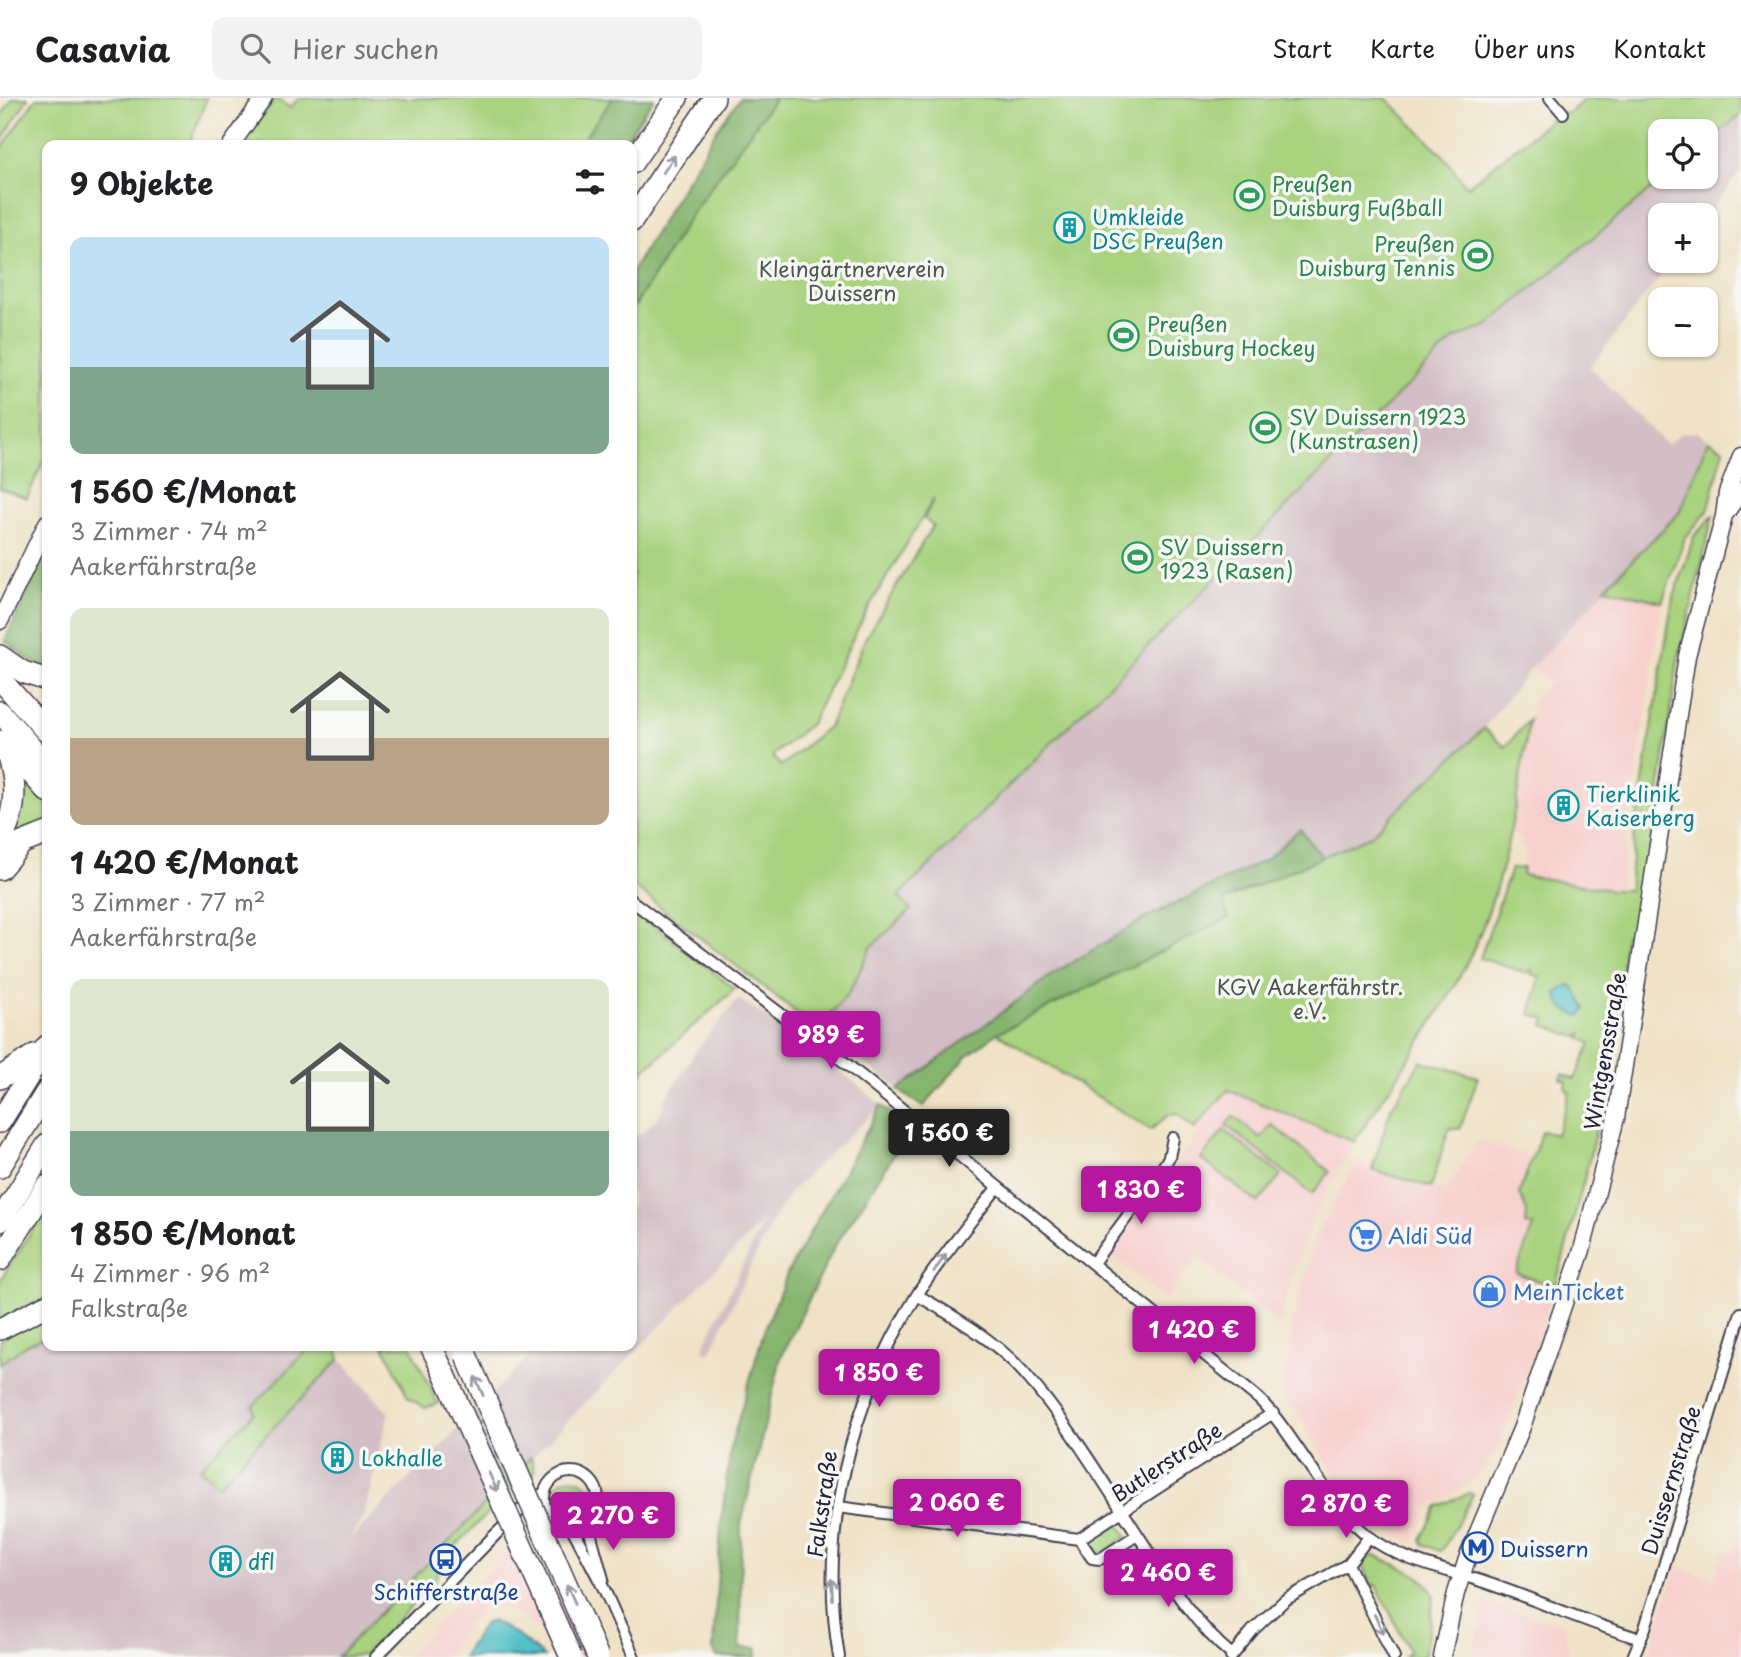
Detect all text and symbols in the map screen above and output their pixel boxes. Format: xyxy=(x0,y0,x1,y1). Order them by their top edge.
search box xyxy=(212,17,702,80)
text: Casavia xyxy=(35,23,170,73)
icon: search xyxy=(236,29,274,67)
text: Hier suchen xyxy=(292,29,439,68)
text: Start xyxy=(1272,30,1332,66)
text: Karte xyxy=(1370,30,1435,66)
text: Über uns xyxy=(1473,30,1575,66)
text: Kontakt xyxy=(1613,30,1706,66)
map controls xyxy=(1648,119,1718,357)
button: locate xyxy=(1648,119,1718,189)
one-way arrow xyxy=(662,154,676,174)
text: 9 Objekte xyxy=(70,160,214,205)
icon: filters xyxy=(571,163,609,201)
place label: Preußen Duisburg Fußball xyxy=(1272,167,1443,223)
sports icon: Preußen Duisburg Fußball xyxy=(1232,178,1266,212)
place label: Umkleide DSC Preußen xyxy=(1092,200,1224,256)
button: + xyxy=(1648,203,1718,273)
building icon: Umkleide DSC Preußen xyxy=(1052,211,1086,245)
place label: Preußen Duisburg Tennis xyxy=(1298,227,1455,283)
sports icon: Preußen Duisburg Tennis xyxy=(1461,238,1495,272)
park label: Kleingärtnerverein Duissern xyxy=(759,252,945,308)
icon: home xyxy=(277,282,403,408)
button: − xyxy=(1648,287,1718,357)
place label: Preußen Duisburg Hockey xyxy=(1147,307,1315,363)
sports icon: Preußen Duisburg Hockey xyxy=(1107,318,1141,352)
place label: SV Duissern 1923 (Kunstrasen) xyxy=(1289,400,1466,456)
sports icon: SV Duissern 1923 (Kunstrasen) xyxy=(1249,411,1283,445)
text: 1 560 €/Monat xyxy=(70,468,297,513)
text: 3 Zimmer · 74 m² xyxy=(70,513,268,548)
place label: SV Duissern 1923 (Rasen) xyxy=(1160,530,1293,586)
sports icon: SV Duissern 1923 (Rasen) xyxy=(1120,541,1154,575)
text: Aakerfährstraße xyxy=(70,548,257,583)
icon: home xyxy=(277,653,403,779)
place label: Tierklinik Kaiserberg xyxy=(1586,777,1695,833)
building icon: Tierklinik Kaiserberg xyxy=(1546,788,1580,822)
text: 1 420 €/Monat xyxy=(70,839,299,884)
text: 3 Zimmer · 77 m² xyxy=(70,884,266,919)
text: Aakerfährstraße xyxy=(70,919,257,954)
park label: KGV Aakerfährstr. e.V. xyxy=(1217,970,1403,1026)
street label: Wintgensstraße xyxy=(1574,970,1634,1132)
pin: 989 € xyxy=(782,1012,880,1071)
text: 989 € xyxy=(797,1016,865,1051)
icon: home xyxy=(277,1024,403,1150)
pin: 1 560 € xyxy=(884,1110,1014,1169)
text: 1 560 € xyxy=(904,1114,994,1149)
pin: 1 830 € xyxy=(1076,1166,1206,1226)
text: 1 830 € xyxy=(1097,1171,1185,1206)
text: 1 850 €/Monat xyxy=(70,1210,296,1255)
supermarket icon: Aldi Süd xyxy=(1348,1218,1382,1252)
place label: Aldi Süd xyxy=(1388,1219,1473,1251)
one-way arrow xyxy=(932,1254,947,1273)
text: 4 Zimmer · 96 m² xyxy=(70,1255,270,1290)
shop icon: MeinTicket xyxy=(1473,1274,1507,1308)
place label: MeinTicket xyxy=(1513,1275,1624,1307)
text: Falkstraße xyxy=(70,1290,188,1325)
pin: 1 420 € xyxy=(1129,1306,1259,1366)
text: 1 420 € xyxy=(1148,1311,1240,1346)
pin: 1 850 € xyxy=(814,1350,944,1409)
text: 1 850 € xyxy=(835,1354,923,1389)
one-way arrow xyxy=(472,1376,485,1397)
street label: Duissernstraße xyxy=(1632,1401,1708,1559)
street label: Butlerstraße xyxy=(1104,1413,1228,1509)
building icon: Lokhalle xyxy=(321,1440,355,1474)
place label: Lokhalle xyxy=(361,1441,443,1473)
street label: Falkstraße xyxy=(798,1448,844,1560)
one-way arrow xyxy=(487,1471,500,1493)
pin: 2 060 € xyxy=(892,1480,1022,1539)
pin: 2 870 € xyxy=(1281,1480,1411,1540)
text: 2 060 € xyxy=(909,1484,1005,1519)
text: 2 870 € xyxy=(1300,1485,1392,1520)
pin: 2 270 € xyxy=(548,1492,678,1552)
text: 2 270 € xyxy=(567,1497,659,1532)
metro station icon: Duissern xyxy=(1460,1531,1494,1565)
place label: Duissern xyxy=(1500,1532,1589,1564)
bus stop icon: Schifferstraße xyxy=(429,1542,463,1576)
building icon: dfl xyxy=(208,1544,242,1578)
place label: dfl xyxy=(248,1545,275,1577)
pin: 2 460 € xyxy=(1103,1550,1233,1609)
text: 2 460 € xyxy=(1120,1554,1216,1589)
place label: Schifferstraße xyxy=(373,1575,519,1607)
one-way arrow xyxy=(826,1578,839,1601)
one-way arrow xyxy=(564,1584,577,1606)
one-way arrow xyxy=(1372,1613,1386,1634)

